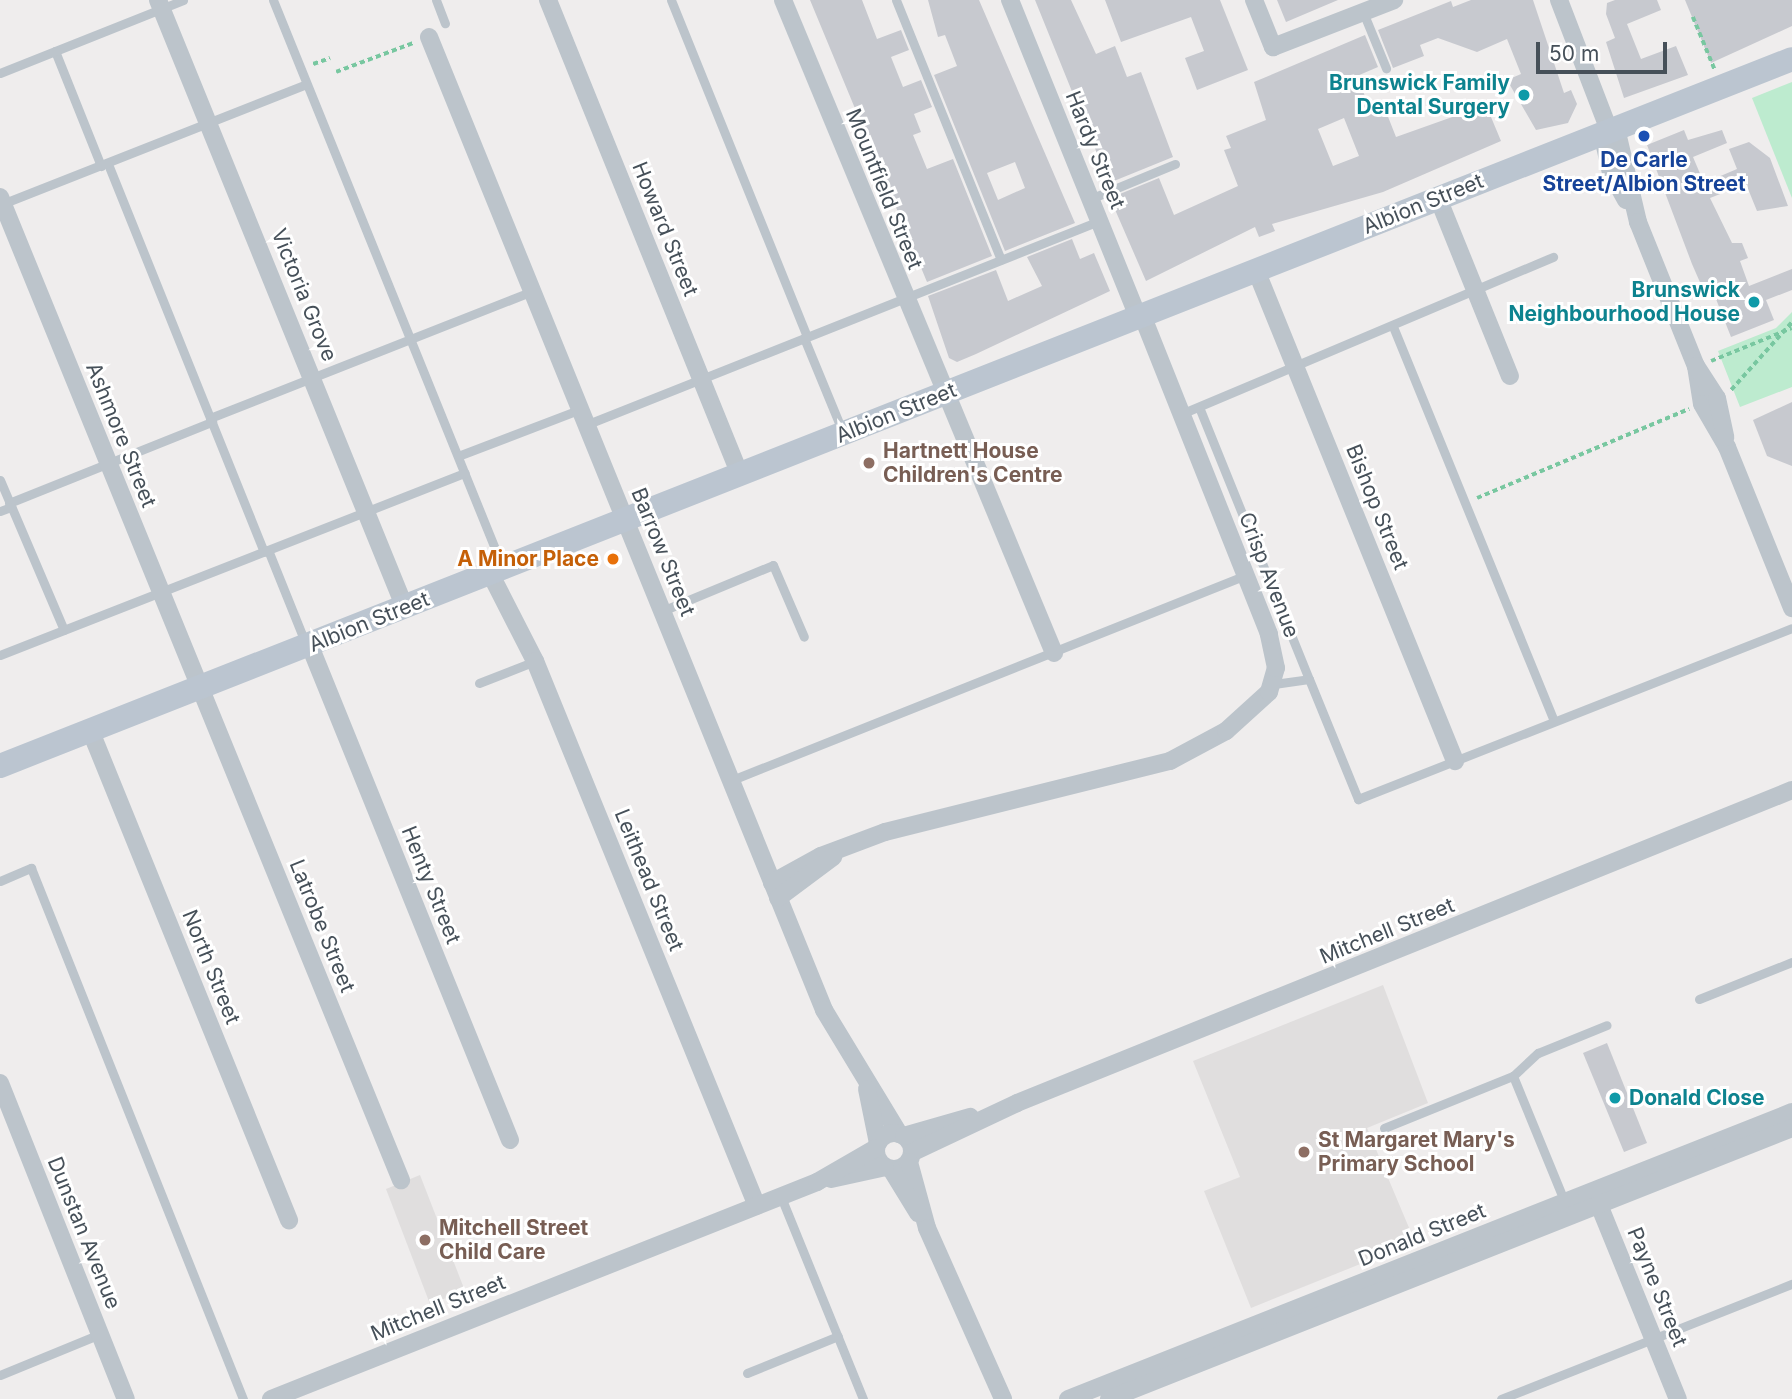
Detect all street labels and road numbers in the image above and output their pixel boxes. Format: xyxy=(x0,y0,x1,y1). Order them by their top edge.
street label: Hardy Street xyxy=(1060,87,1130,213)
street label: Mountfield Street xyxy=(840,105,928,273)
street label: Howard Street xyxy=(627,158,703,300)
street label: Albion Street xyxy=(1359,168,1487,240)
street label: Victoria Grove xyxy=(266,225,342,365)
street label: Ashmore Street xyxy=(80,359,162,511)
street label: Albion Street xyxy=(832,377,960,449)
street label: Bishop Street xyxy=(1340,441,1414,573)
street label: Barrow Street xyxy=(626,484,700,620)
street label: Crisp Avenue xyxy=(1234,509,1304,641)
street label: Albion Street xyxy=(305,586,433,658)
street label: Leithead Street xyxy=(609,805,689,955)
street label: Henty Street xyxy=(396,823,466,947)
street label: Latrobe Street xyxy=(284,856,360,996)
street label: Mitchell Street xyxy=(1316,893,1458,969)
street label: North Street xyxy=(177,906,245,1028)
street label: Dunstan Avenue xyxy=(42,1153,126,1313)
street label: Donald Street xyxy=(1355,1198,1489,1272)
street label: Payne Street xyxy=(1622,1224,1692,1350)
street label: Mitchell Street xyxy=(367,1270,509,1346)

